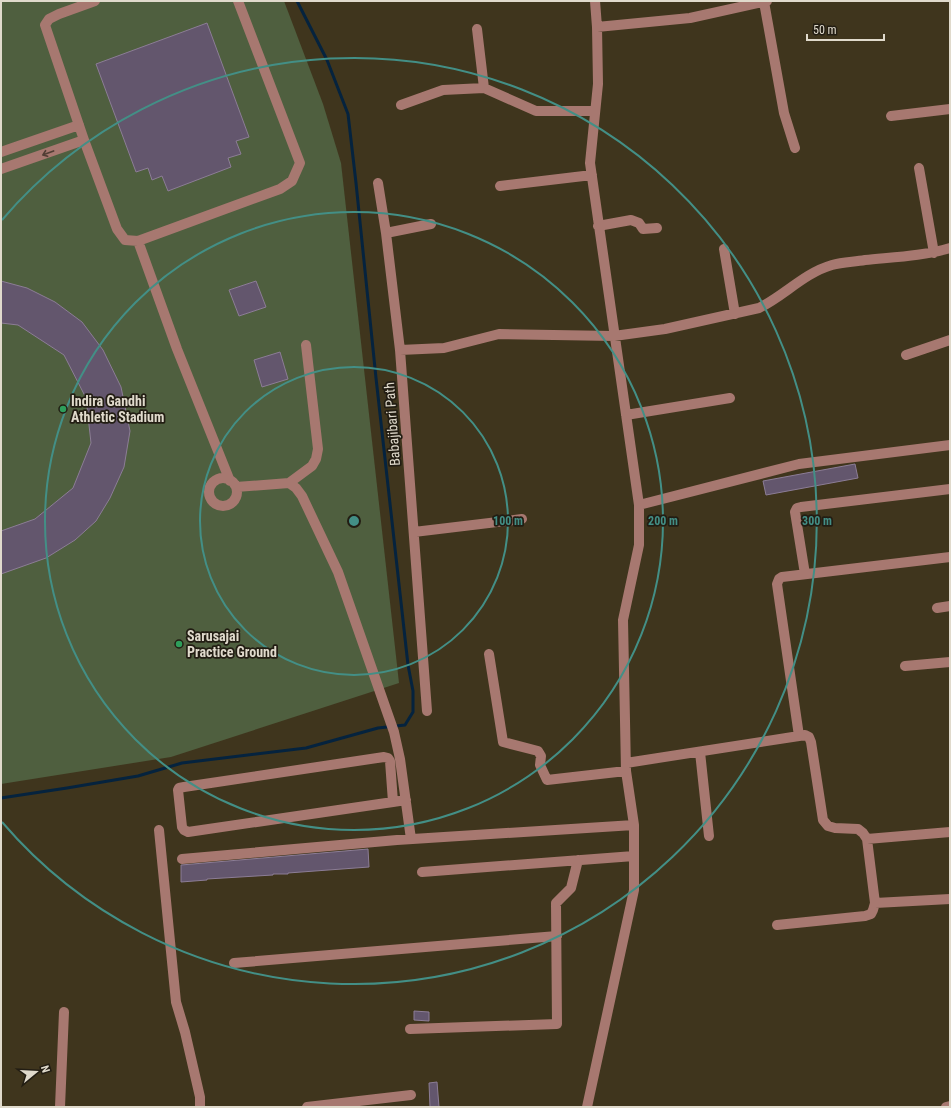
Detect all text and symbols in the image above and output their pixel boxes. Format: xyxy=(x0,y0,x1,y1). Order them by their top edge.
scale bar xyxy=(807,16,884,42)
text: 50 m xyxy=(813,23,837,37)
one-way arrow xyxy=(41,150,54,157)
street label: Babajibari Path xyxy=(381,382,403,466)
place label: Indira Gandhi Athletic Stadium xyxy=(71,393,164,425)
marker: Indira Gandhi Athletic Stadium xyxy=(58,404,68,414)
centre of rings xyxy=(347,514,361,528)
text: 100 m xyxy=(493,514,523,528)
text: 200 m xyxy=(648,514,678,528)
text: 300 m xyxy=(802,514,832,528)
place label: Sarusajai Practice Ground xyxy=(187,628,277,660)
marker: Sarusajai Practice Ground xyxy=(174,639,184,649)
north arrow xyxy=(16,1052,56,1092)
text: N xyxy=(38,1064,52,1075)

